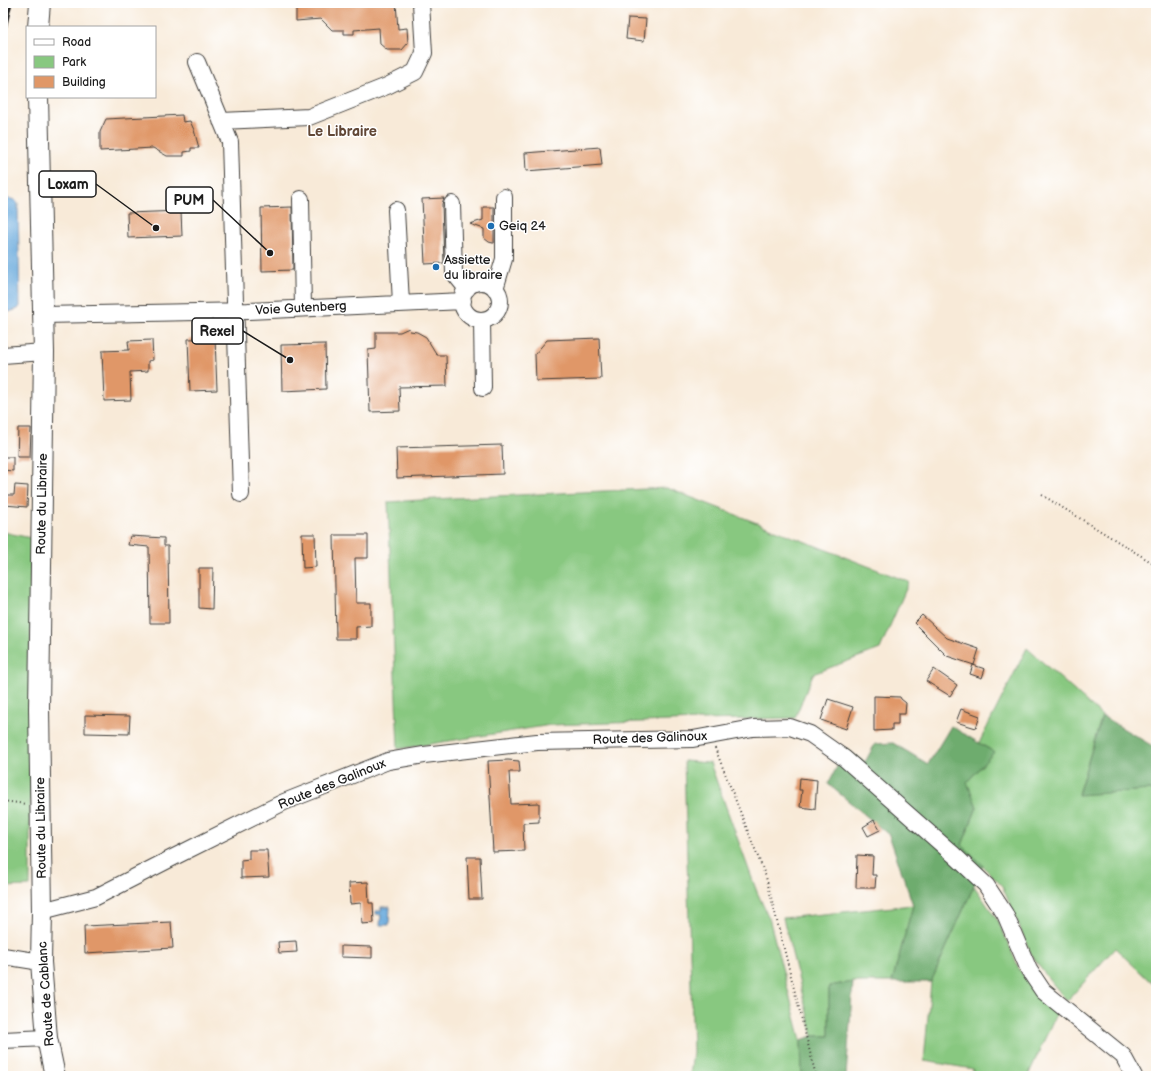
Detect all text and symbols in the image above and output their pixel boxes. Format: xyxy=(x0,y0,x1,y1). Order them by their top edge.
legend xyxy=(26,26,156,98)
text: Road xyxy=(62,35,91,50)
text: Park xyxy=(62,55,86,70)
text: Building xyxy=(62,75,106,90)
district label: Le Libraire xyxy=(307,123,377,140)
callout: Loxam xyxy=(39,171,96,197)
text: Loxam xyxy=(47,176,89,193)
callout: PUM xyxy=(166,187,213,213)
text: PUM xyxy=(174,192,204,209)
place label: Geiq 24 xyxy=(499,218,546,234)
marker: Geiq 24 xyxy=(486,221,496,231)
place label: Assiette du libraire xyxy=(444,252,503,283)
marker: Assiette du libraire xyxy=(431,262,441,272)
street label: Voie Gutenberg xyxy=(255,298,347,318)
callout: Rexel xyxy=(192,318,243,344)
text: Rexel xyxy=(199,323,235,340)
street label: Route du Libraire xyxy=(33,453,51,555)
street label: Route des Galinoux xyxy=(592,728,708,748)
street label: Route des Galinoux xyxy=(276,755,388,813)
street label: Route du Libraire xyxy=(32,777,50,879)
street label: Route de Cablanc xyxy=(34,941,58,1047)

